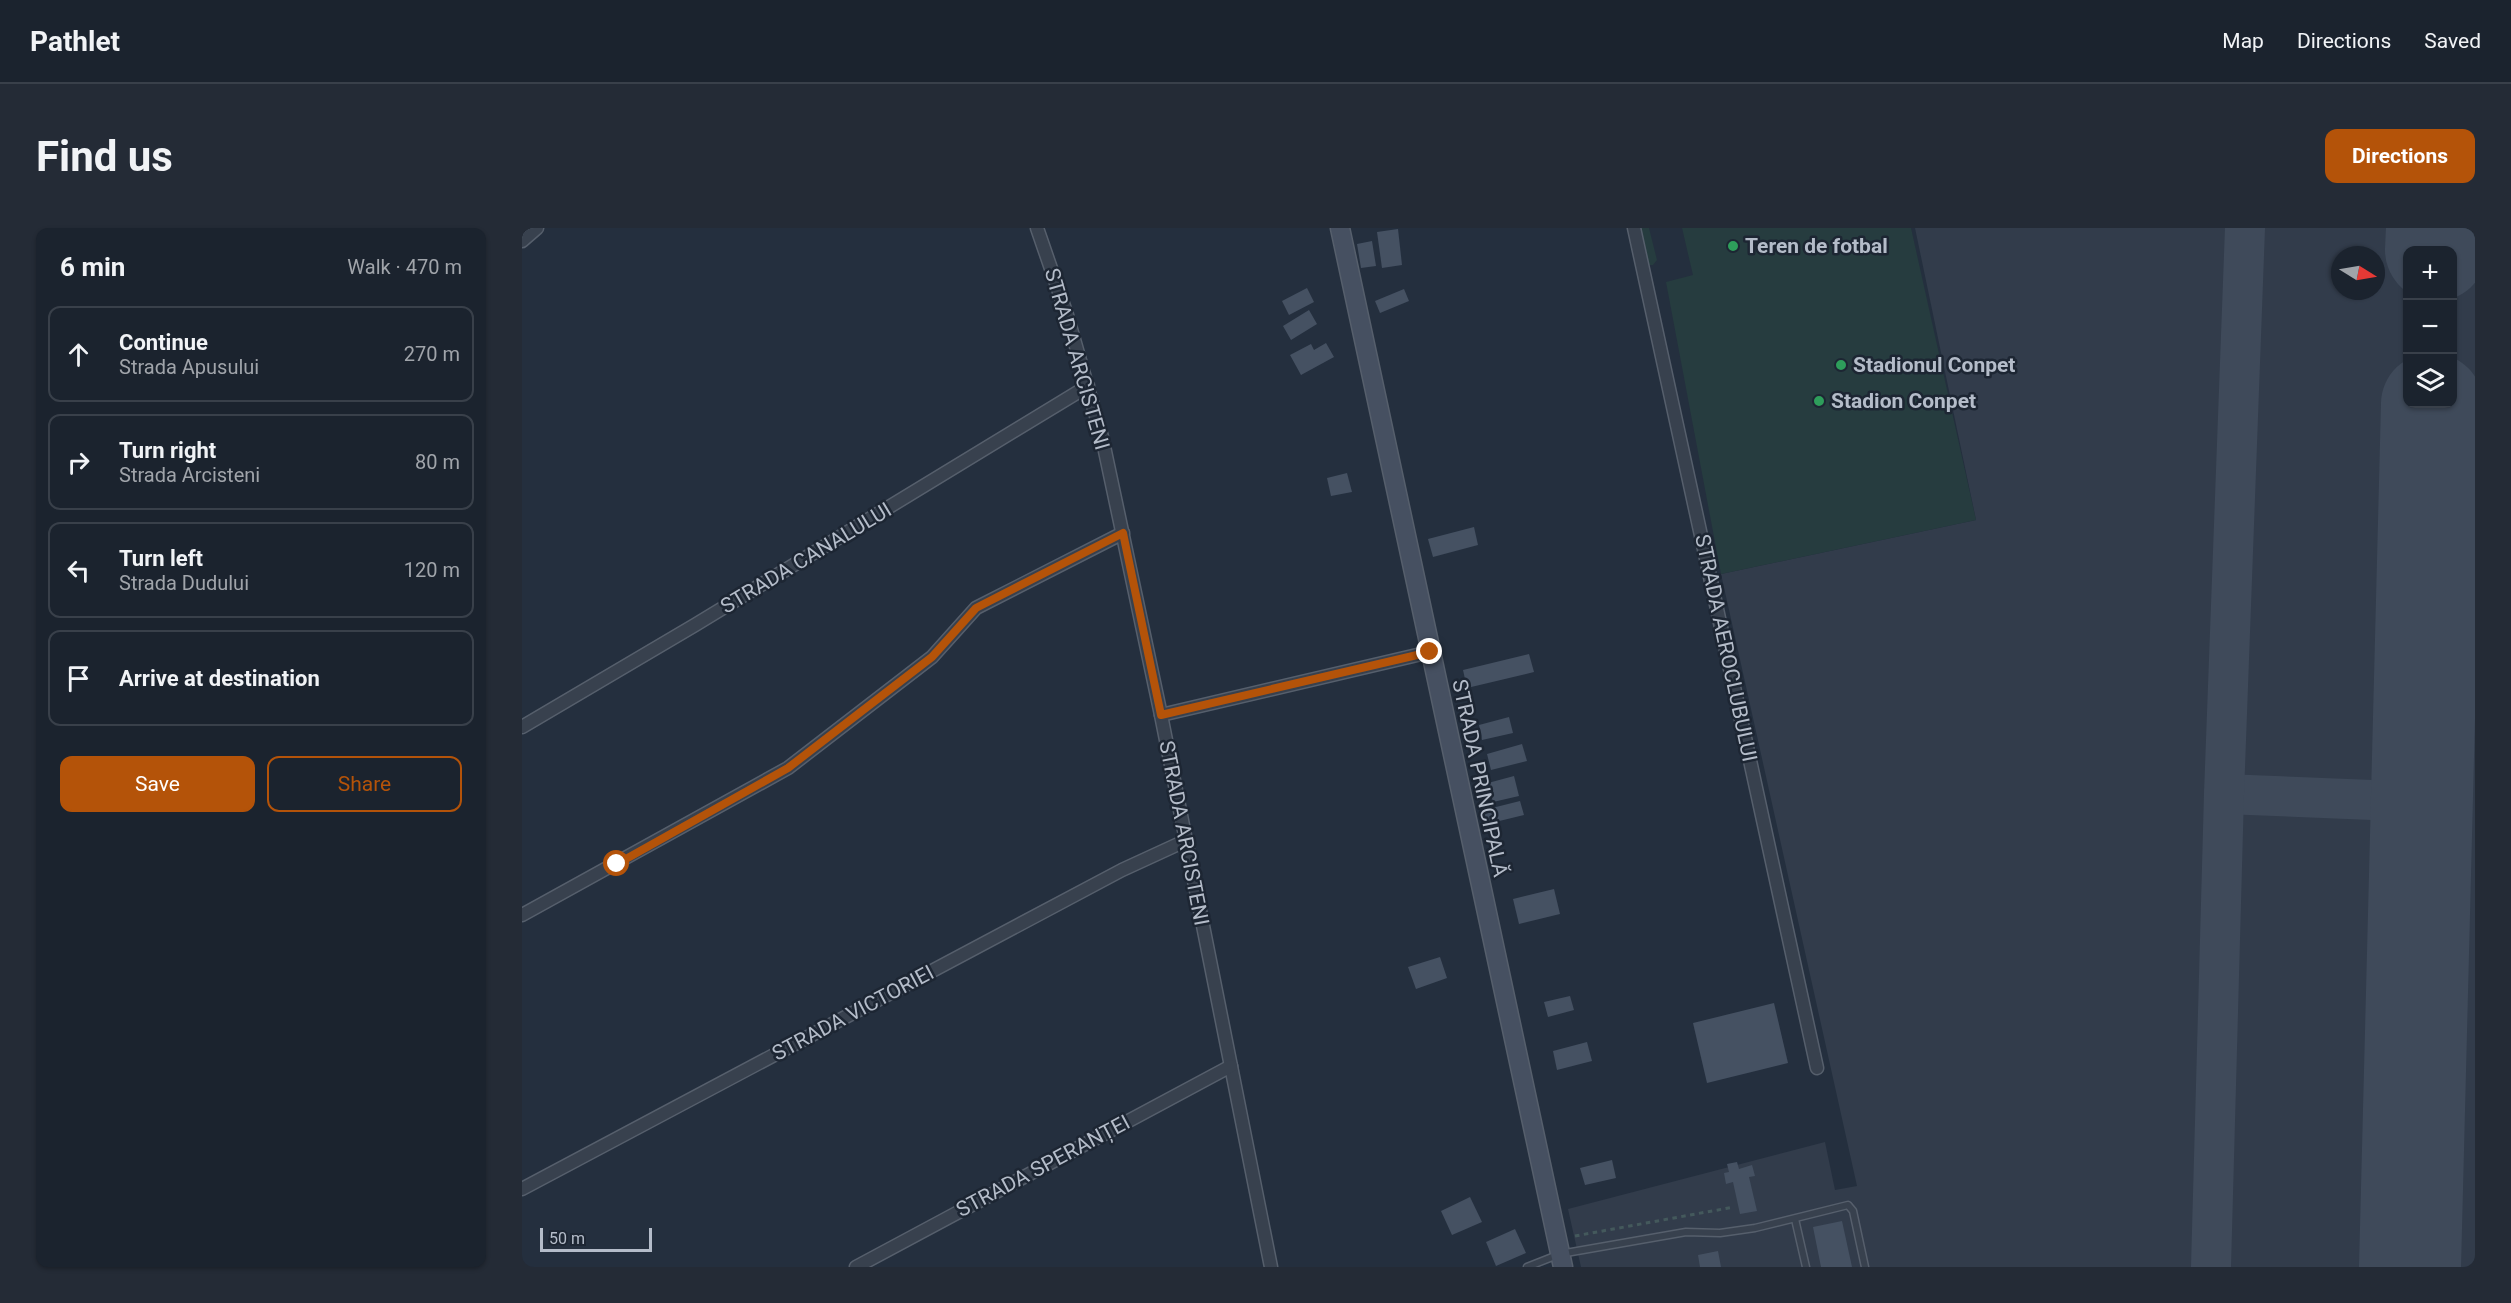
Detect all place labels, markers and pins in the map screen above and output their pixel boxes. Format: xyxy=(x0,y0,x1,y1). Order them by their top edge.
place label: Teren de fotbal xyxy=(1745,234,1888,258)
marker: Teren de fotbal xyxy=(1726,239,1740,253)
place label: Stadionul Conpet xyxy=(1853,353,2015,377)
marker: Stadionul Conpet xyxy=(1834,358,1848,372)
place label: Stadion Conpet xyxy=(1831,389,1976,413)
marker: Stadion Conpet xyxy=(1812,394,1826,408)

